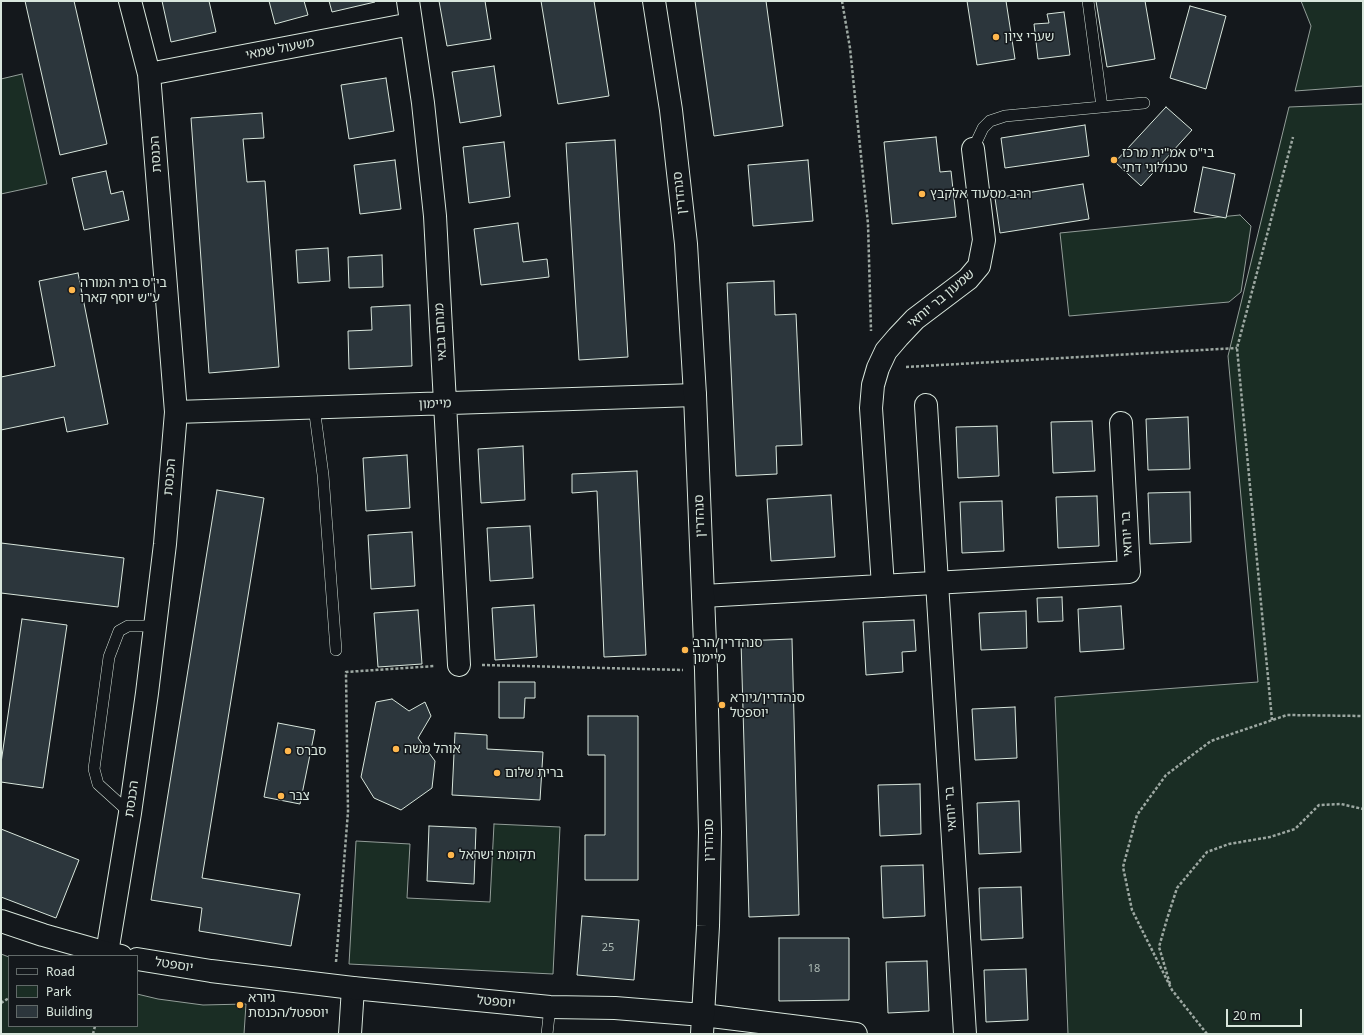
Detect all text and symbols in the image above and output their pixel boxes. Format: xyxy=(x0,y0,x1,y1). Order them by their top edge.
place label: שערי ציון xyxy=(1004,29,1054,45)
marker: שערי ציון xyxy=(991,32,1001,42)
street label: משעול שמאי xyxy=(244,35,316,63)
street label: הכנסת xyxy=(147,135,165,173)
place label: בי"ס אמ"ית מרכז טכנולוגי דתי xyxy=(1122,145,1214,176)
marker: בי"ס אמ"ית מרכז טכנולוגי דתי xyxy=(1109,155,1119,165)
street label: סנהדרין xyxy=(670,171,690,215)
place label: הרב מסעוד אלקבץ xyxy=(930,186,1031,202)
marker: הרב מסעוד אלקבץ xyxy=(917,189,927,199)
street label: שמעון בר יוחאי xyxy=(904,266,978,332)
place label: בי"ס בית המורה ע"ש יוסף קארו xyxy=(80,275,167,306)
marker: בי"ס בית המורה ע"ש יוסף קארו xyxy=(67,285,77,295)
street label: מנחם גבאי xyxy=(432,302,450,362)
street label: מיימון xyxy=(418,396,452,412)
street label: הכנסת xyxy=(161,458,179,496)
street label: סנהדרין xyxy=(691,494,709,538)
street label: בר יוחאי xyxy=(1118,511,1136,557)
place label: סנהדרין/הרב מיימון xyxy=(693,635,763,666)
marker: סנהדרין/הרב מיימון xyxy=(680,645,690,655)
place label: סנהדרין/גיורא יוספטל xyxy=(730,690,805,721)
marker: סנהדרין/גיורא יוספטל xyxy=(717,700,727,710)
place label: אוהל משה xyxy=(404,741,461,757)
place label: סברס xyxy=(296,743,326,759)
marker: אוהל משה xyxy=(391,744,401,754)
marker: סברס xyxy=(283,746,293,756)
place label: ברית שלום xyxy=(505,765,564,781)
marker: ברית שלום xyxy=(492,768,502,778)
street label: הכנסת xyxy=(122,780,142,818)
street label: בר יוחאי xyxy=(942,786,960,832)
place label: צבר xyxy=(289,788,310,804)
marker: צבר xyxy=(276,791,286,801)
street label: סנהדרין xyxy=(701,819,717,861)
place label: תקומת ישראל xyxy=(459,847,536,863)
marker: תקומת ישראל xyxy=(446,850,456,860)
house number: 25 xyxy=(602,941,614,955)
street label: יוספטל xyxy=(154,954,194,976)
legend xyxy=(8,955,138,1027)
house number: 18 xyxy=(808,962,820,976)
text: Road xyxy=(46,963,75,980)
text: Park xyxy=(46,983,71,1000)
place label: גיורא יוספטל/הכנסת xyxy=(248,990,329,1021)
street label: יוספטל xyxy=(476,993,516,1011)
marker: גיורא יוספטל/הכנסת xyxy=(235,1000,245,1010)
scale bar xyxy=(1228,1001,1304,1027)
text: Building xyxy=(46,1003,93,1020)
text: 20 m xyxy=(1233,1007,1261,1024)

